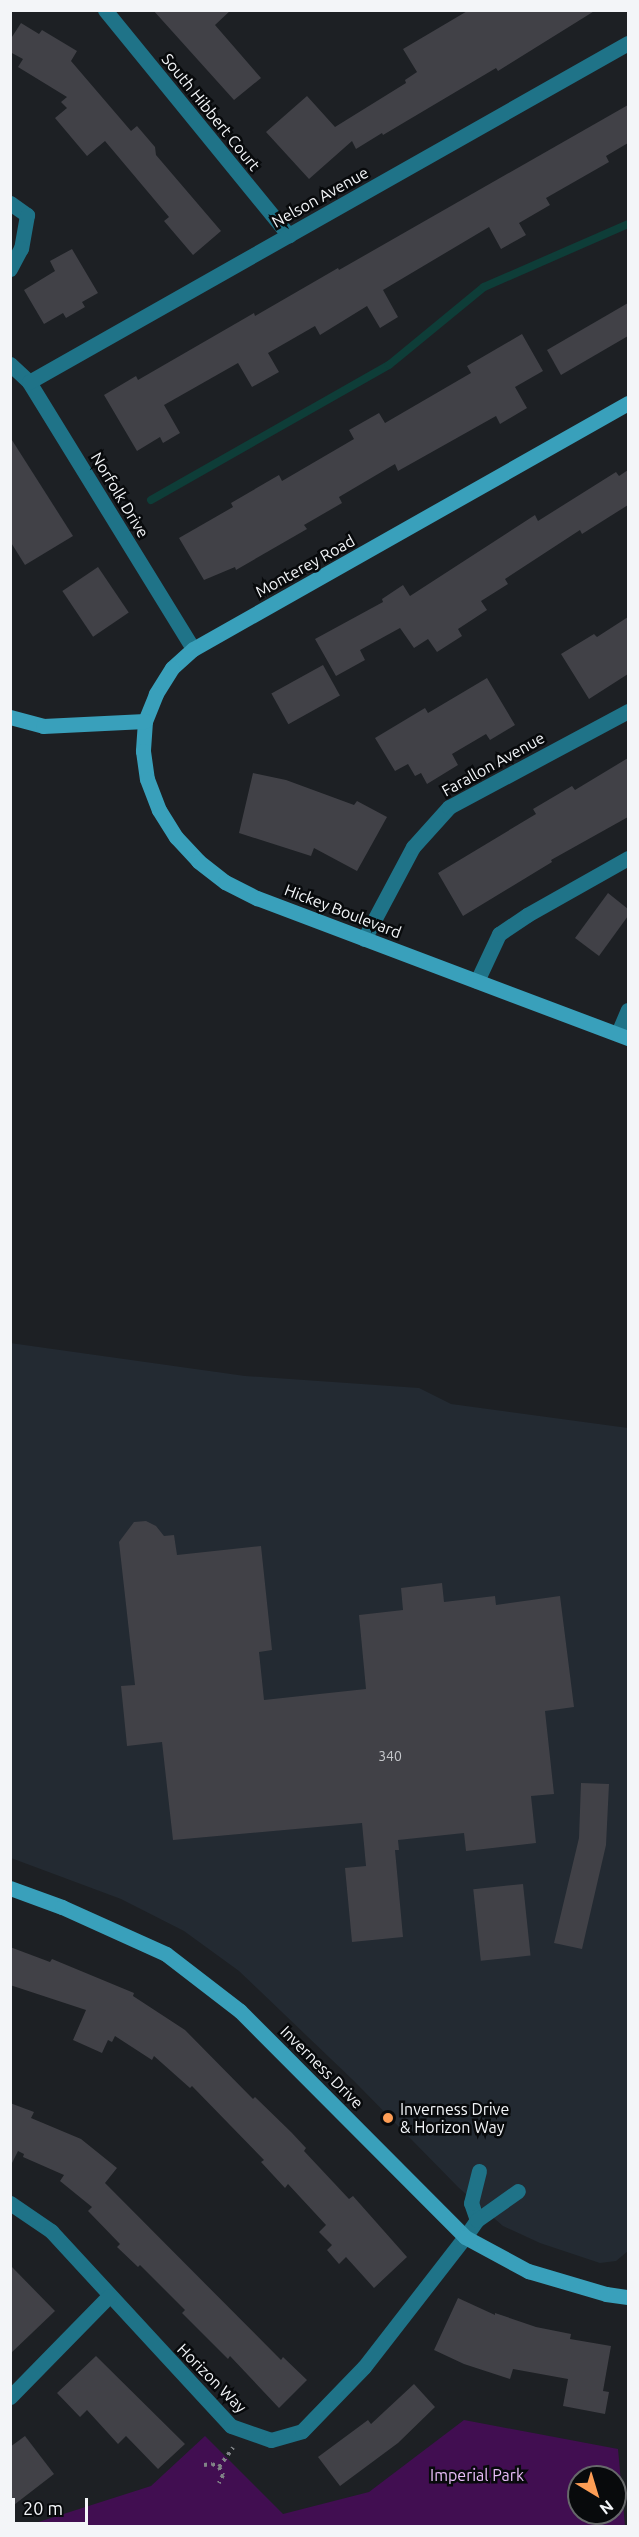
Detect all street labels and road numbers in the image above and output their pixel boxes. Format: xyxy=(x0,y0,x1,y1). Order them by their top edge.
street label: South Hibbert Court xyxy=(158,50,264,174)
street label: Nelson Avenue xyxy=(268,163,372,231)
street label: Norfolk Drive xyxy=(87,449,153,541)
street label: Monterey Road xyxy=(252,531,358,601)
street label: Farallon Avenue xyxy=(438,728,548,800)
street label: Hickey Boulevard xyxy=(282,880,404,942)
street label: Inverness Drive xyxy=(277,2022,367,2112)
street label: Horizon Way xyxy=(173,2339,251,2417)

